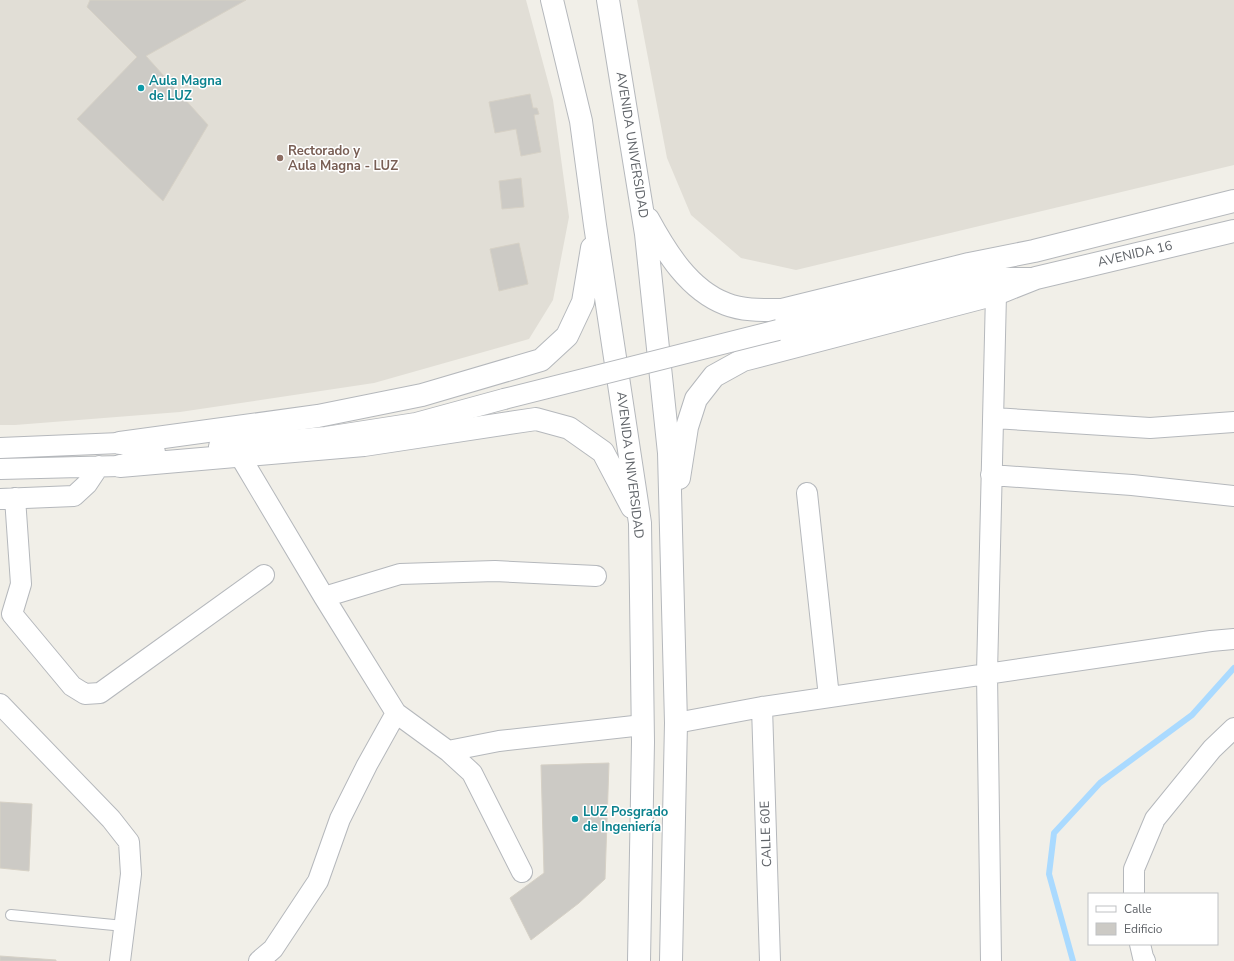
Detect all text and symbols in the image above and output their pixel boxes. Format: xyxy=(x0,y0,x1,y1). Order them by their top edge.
street label: AVENIDA UNIVERSIDAD xyxy=(612,70,652,220)
place label: Aula Magna de LUZ xyxy=(149,72,222,105)
marker: Aula Magna de LUZ xyxy=(136,83,146,93)
place label: Rectorado y Aula Magna - LUZ xyxy=(288,142,398,175)
marker: Rectorado y Aula Magna - LUZ xyxy=(275,153,285,163)
street label: AVENIDA 16 xyxy=(1096,237,1174,271)
street label: AVENIDA UNIVERSIDAD xyxy=(612,390,648,540)
street label: CALLE 60E xyxy=(756,801,776,867)
place label: LUZ Posgrado de Ingeniería xyxy=(583,803,668,836)
marker: LUZ Posgrado de Ingeniería xyxy=(570,814,580,824)
legend xyxy=(1088,893,1218,945)
text: Calle xyxy=(1124,901,1152,917)
text: Edificio xyxy=(1124,921,1163,937)

